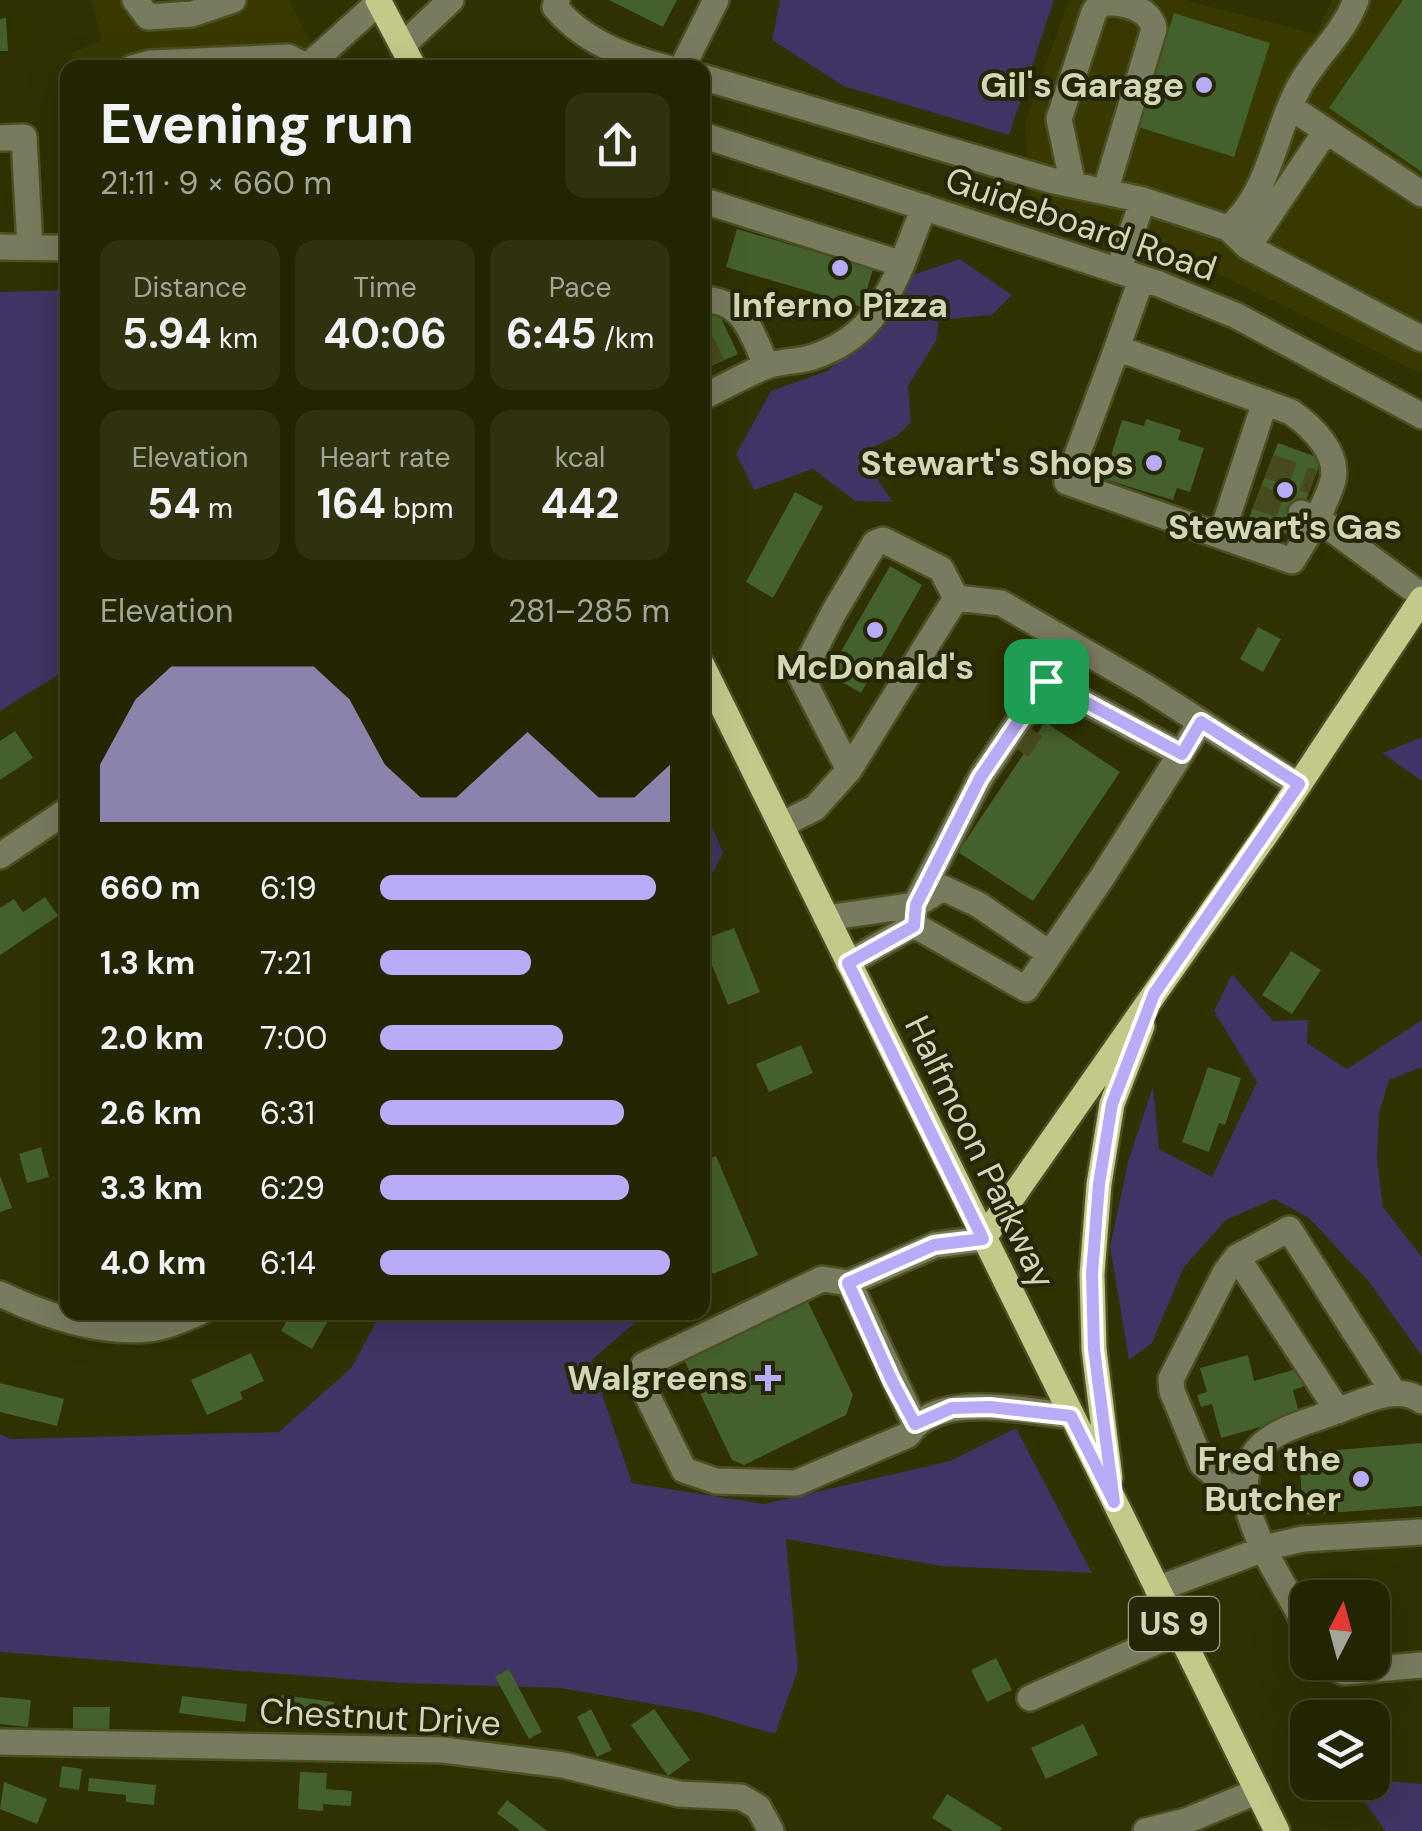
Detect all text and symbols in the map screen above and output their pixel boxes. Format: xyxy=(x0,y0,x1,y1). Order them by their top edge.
place label: Gil's Garage xyxy=(980,62,1184,108)
marker: Gil's Garage xyxy=(1193,74,1215,96)
text: Evening run xyxy=(100,88,414,160)
button: share xyxy=(565,93,670,198)
street label: Guideboard Road xyxy=(939,156,1223,292)
text: 21:11 · 9 × 660 m xyxy=(100,162,332,204)
marker: Inferno Pizza xyxy=(829,257,851,279)
text: Distance xyxy=(133,269,247,306)
text: Time xyxy=(353,269,417,306)
text: Pace xyxy=(549,269,611,306)
place label: Inferno Pizza xyxy=(732,282,948,328)
text: 5.94 xyxy=(122,306,211,361)
text: 40:06 xyxy=(323,306,447,361)
text: 6:45 xyxy=(506,306,597,361)
text: km xyxy=(211,320,258,357)
text: /km xyxy=(597,320,654,357)
text: Elevation xyxy=(132,439,248,476)
text: Heart rate xyxy=(320,439,450,476)
text: kcal xyxy=(555,439,605,476)
place label: Stewart's Shops xyxy=(861,440,1134,486)
marker: Stewart's Shops xyxy=(1143,452,1165,474)
text: 54 xyxy=(147,476,201,531)
text: 164 xyxy=(317,476,386,531)
text: 442 xyxy=(541,476,619,531)
marker: Stewart's Gas xyxy=(1274,479,1296,501)
text: m xyxy=(201,490,233,527)
text: bpm xyxy=(386,490,453,527)
place label: Stewart's Gas xyxy=(1168,504,1402,550)
text: Elevation xyxy=(100,590,233,632)
text: 281–285 m xyxy=(508,590,670,632)
marker: McDonald's xyxy=(864,619,886,641)
pin xyxy=(1004,639,1089,724)
place label: McDonald's xyxy=(776,644,974,690)
icon: arrive xyxy=(1019,654,1074,709)
text: 660 m xyxy=(100,867,201,909)
text: 6:19 xyxy=(260,867,317,909)
text: 1.3 km xyxy=(100,942,195,984)
text: 7:21 xyxy=(260,942,312,984)
street label: Halfmoon Parkway xyxy=(894,1008,1066,1296)
text: 2.0 km xyxy=(100,1017,204,1059)
text: 7:00 xyxy=(260,1017,327,1059)
text: 2.6 km xyxy=(100,1092,202,1134)
text: 6:31 xyxy=(260,1092,315,1134)
text: 3.3 km xyxy=(100,1167,203,1209)
text: 6:29 xyxy=(260,1167,325,1209)
text: 4.0 km xyxy=(100,1242,206,1284)
text: 6:14 xyxy=(260,1242,316,1284)
place label: Walgreens xyxy=(567,1355,748,1401)
marker: Walgreens xyxy=(757,1367,779,1389)
place label: Fred the Butcher xyxy=(1197,1436,1341,1522)
marker: Fred the Butcher xyxy=(1350,1468,1372,1490)
north arrow xyxy=(1290,1580,1390,1680)
map controls xyxy=(1290,1580,1390,1800)
road number: US 9 xyxy=(1129,1597,1219,1651)
street label: Chestnut Drive xyxy=(258,1688,502,1746)
button: layers xyxy=(1290,1700,1390,1800)

